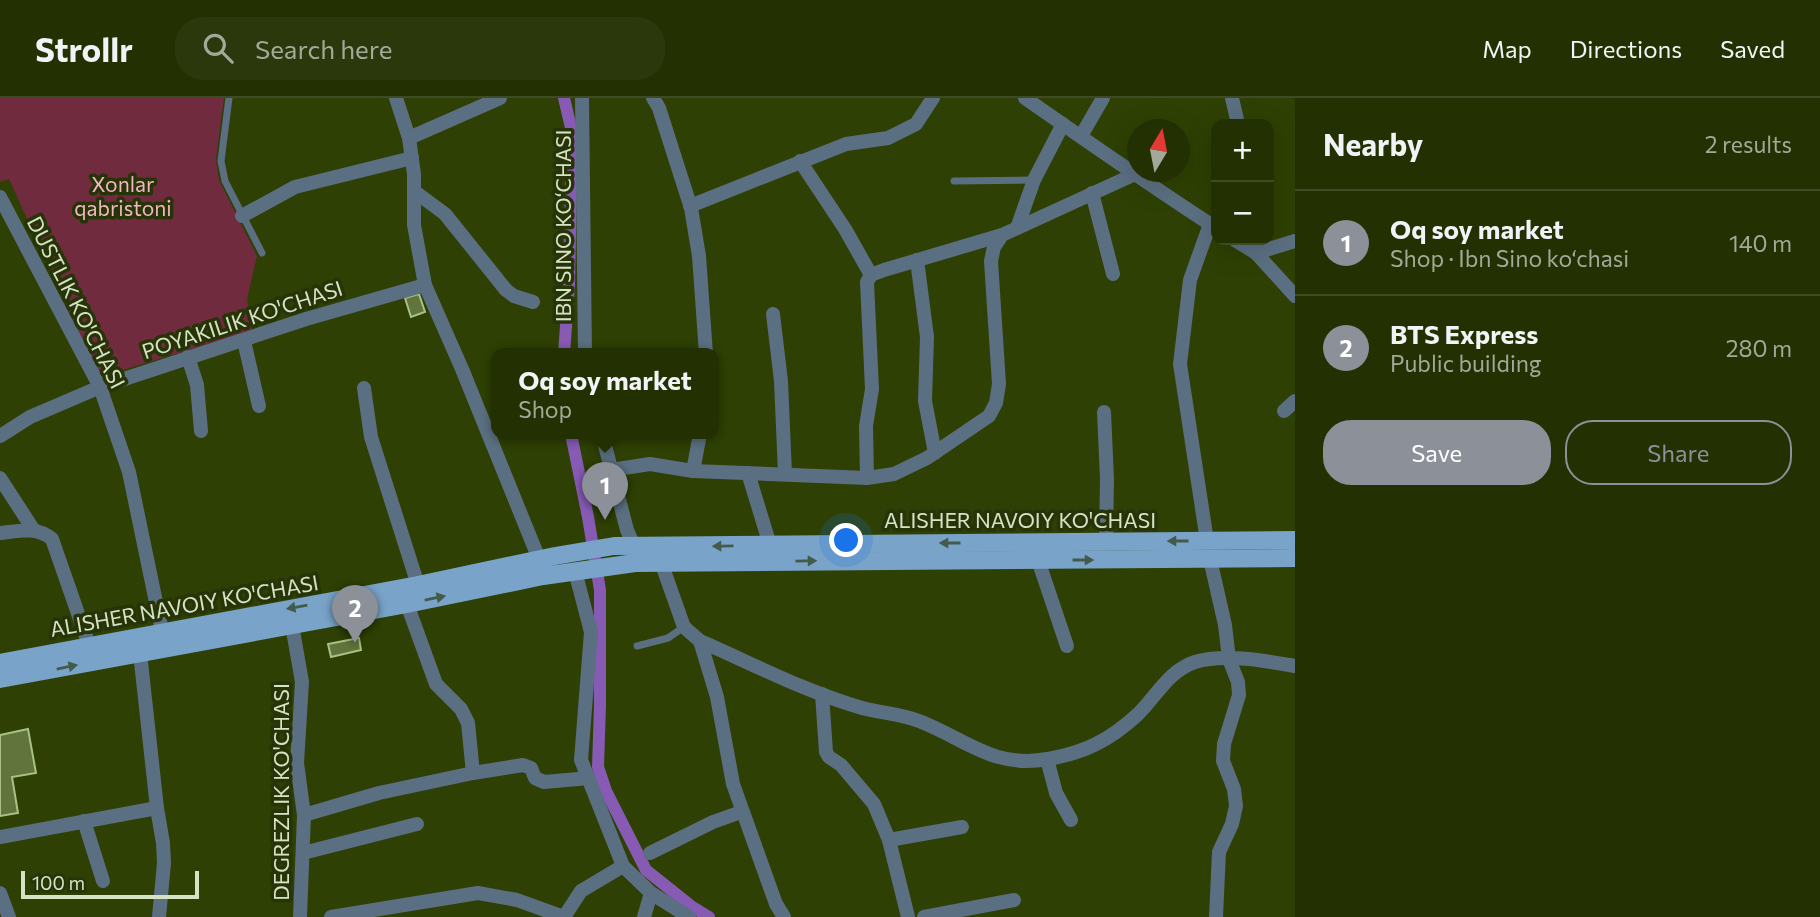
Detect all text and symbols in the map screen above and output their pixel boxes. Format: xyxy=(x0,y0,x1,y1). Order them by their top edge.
search box xyxy=(175,17,665,80)
text: Strollr xyxy=(35,28,133,69)
icon: search xyxy=(199,29,237,67)
text: Search here xyxy=(255,33,392,64)
text: Map xyxy=(1482,34,1532,63)
text: Directions xyxy=(1570,34,1682,63)
text: Saved xyxy=(1720,34,1785,63)
north arrow xyxy=(1127,119,1190,182)
map controls xyxy=(1211,119,1274,245)
button: + xyxy=(1211,119,1274,182)
text: Nearby xyxy=(1323,125,1423,162)
street label: IBN SINO KO‘CHASI xyxy=(550,130,575,322)
text: 2 results xyxy=(1705,130,1792,158)
park label: Xonlar qabristoni xyxy=(74,171,172,220)
button: − xyxy=(1211,182,1274,245)
street label: DUSTLIK KO'CHASI xyxy=(23,212,131,392)
text: Oq soy market xyxy=(1390,213,1564,244)
text: 1 xyxy=(1341,229,1351,257)
text: 140 m xyxy=(1729,229,1792,257)
text: Shop · Ibn Sino ko‘chasi xyxy=(1390,244,1629,272)
street label: POYAKILIK KO'CHASI xyxy=(139,275,345,363)
text: BTS Express xyxy=(1390,318,1538,349)
text: 2 xyxy=(1339,334,1353,362)
text: 280 m xyxy=(1726,334,1792,362)
popup xyxy=(491,348,719,439)
text: Public building xyxy=(1390,349,1541,377)
text: Oq soy market xyxy=(518,364,692,395)
text: Shop xyxy=(518,395,572,423)
button: Save xyxy=(1323,420,1551,485)
button: Share xyxy=(1565,420,1792,485)
pin: 1 xyxy=(582,462,628,520)
street label: ALISHER NAVOIY KO'CHASI xyxy=(884,507,1156,532)
your location xyxy=(829,523,863,557)
one-way arrow xyxy=(1167,535,1189,547)
one-way arrow xyxy=(939,537,961,549)
one-way arrow xyxy=(712,540,734,551)
one-way arrow xyxy=(1072,554,1094,565)
one-way arrow xyxy=(795,555,817,567)
street label: ALISHER NAVOIY KO'CHASI xyxy=(48,569,320,641)
pin: 2 xyxy=(332,585,378,643)
one-way arrow xyxy=(424,593,446,604)
one-way arrow xyxy=(286,602,308,613)
one-way arrow xyxy=(56,661,78,672)
street label: DEGREZLIK KO'CHASI xyxy=(268,683,293,901)
scale bar xyxy=(21,868,200,900)
text: 100 m xyxy=(32,871,85,894)

